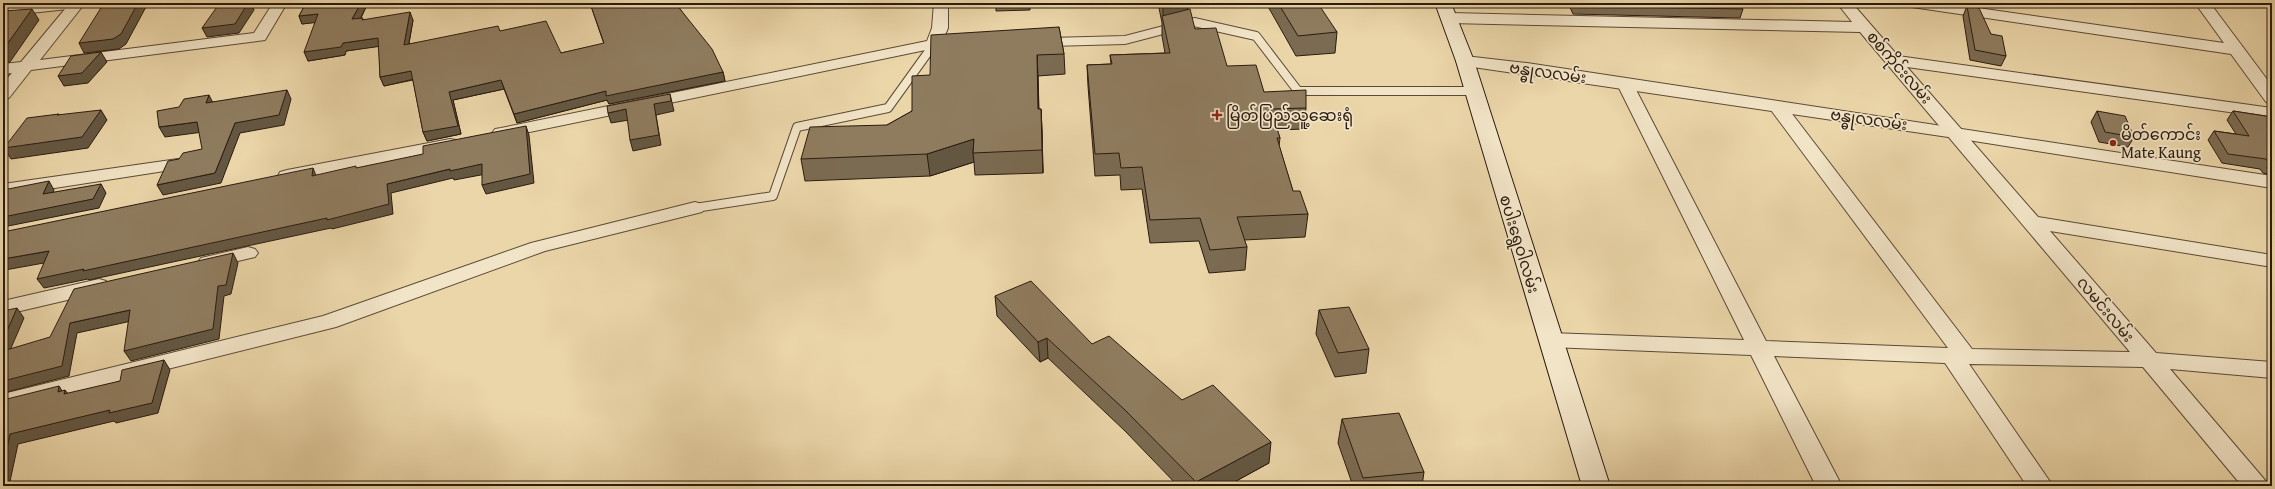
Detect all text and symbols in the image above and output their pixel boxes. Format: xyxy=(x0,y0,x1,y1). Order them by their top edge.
street label: စစ်ကိုင်းလမ်း xyxy=(1859,25,1939,111)
street label: ဗန္ဓုလလမ်း xyxy=(1508,55,1588,92)
street label: ဗန္ဓုလလမ်း xyxy=(1829,102,1909,139)
place label: မြိတ်ပြည်သူ့ဆေးရုံ xyxy=(1226,103,1353,130)
marker: မြိတ်ပြည်သူ့ဆေးရုံ xyxy=(1211,109,1223,121)
place label: မိတ်ကောင်း Mate Kaung xyxy=(2121,122,2201,164)
marker: မိတ်ကောင်း Mate Kaung xyxy=(2108,138,2118,148)
street label: စပါးရွေဝါလမ်း xyxy=(1492,192,1546,297)
street label: လမင်းလမ်း xyxy=(2071,271,2141,347)

